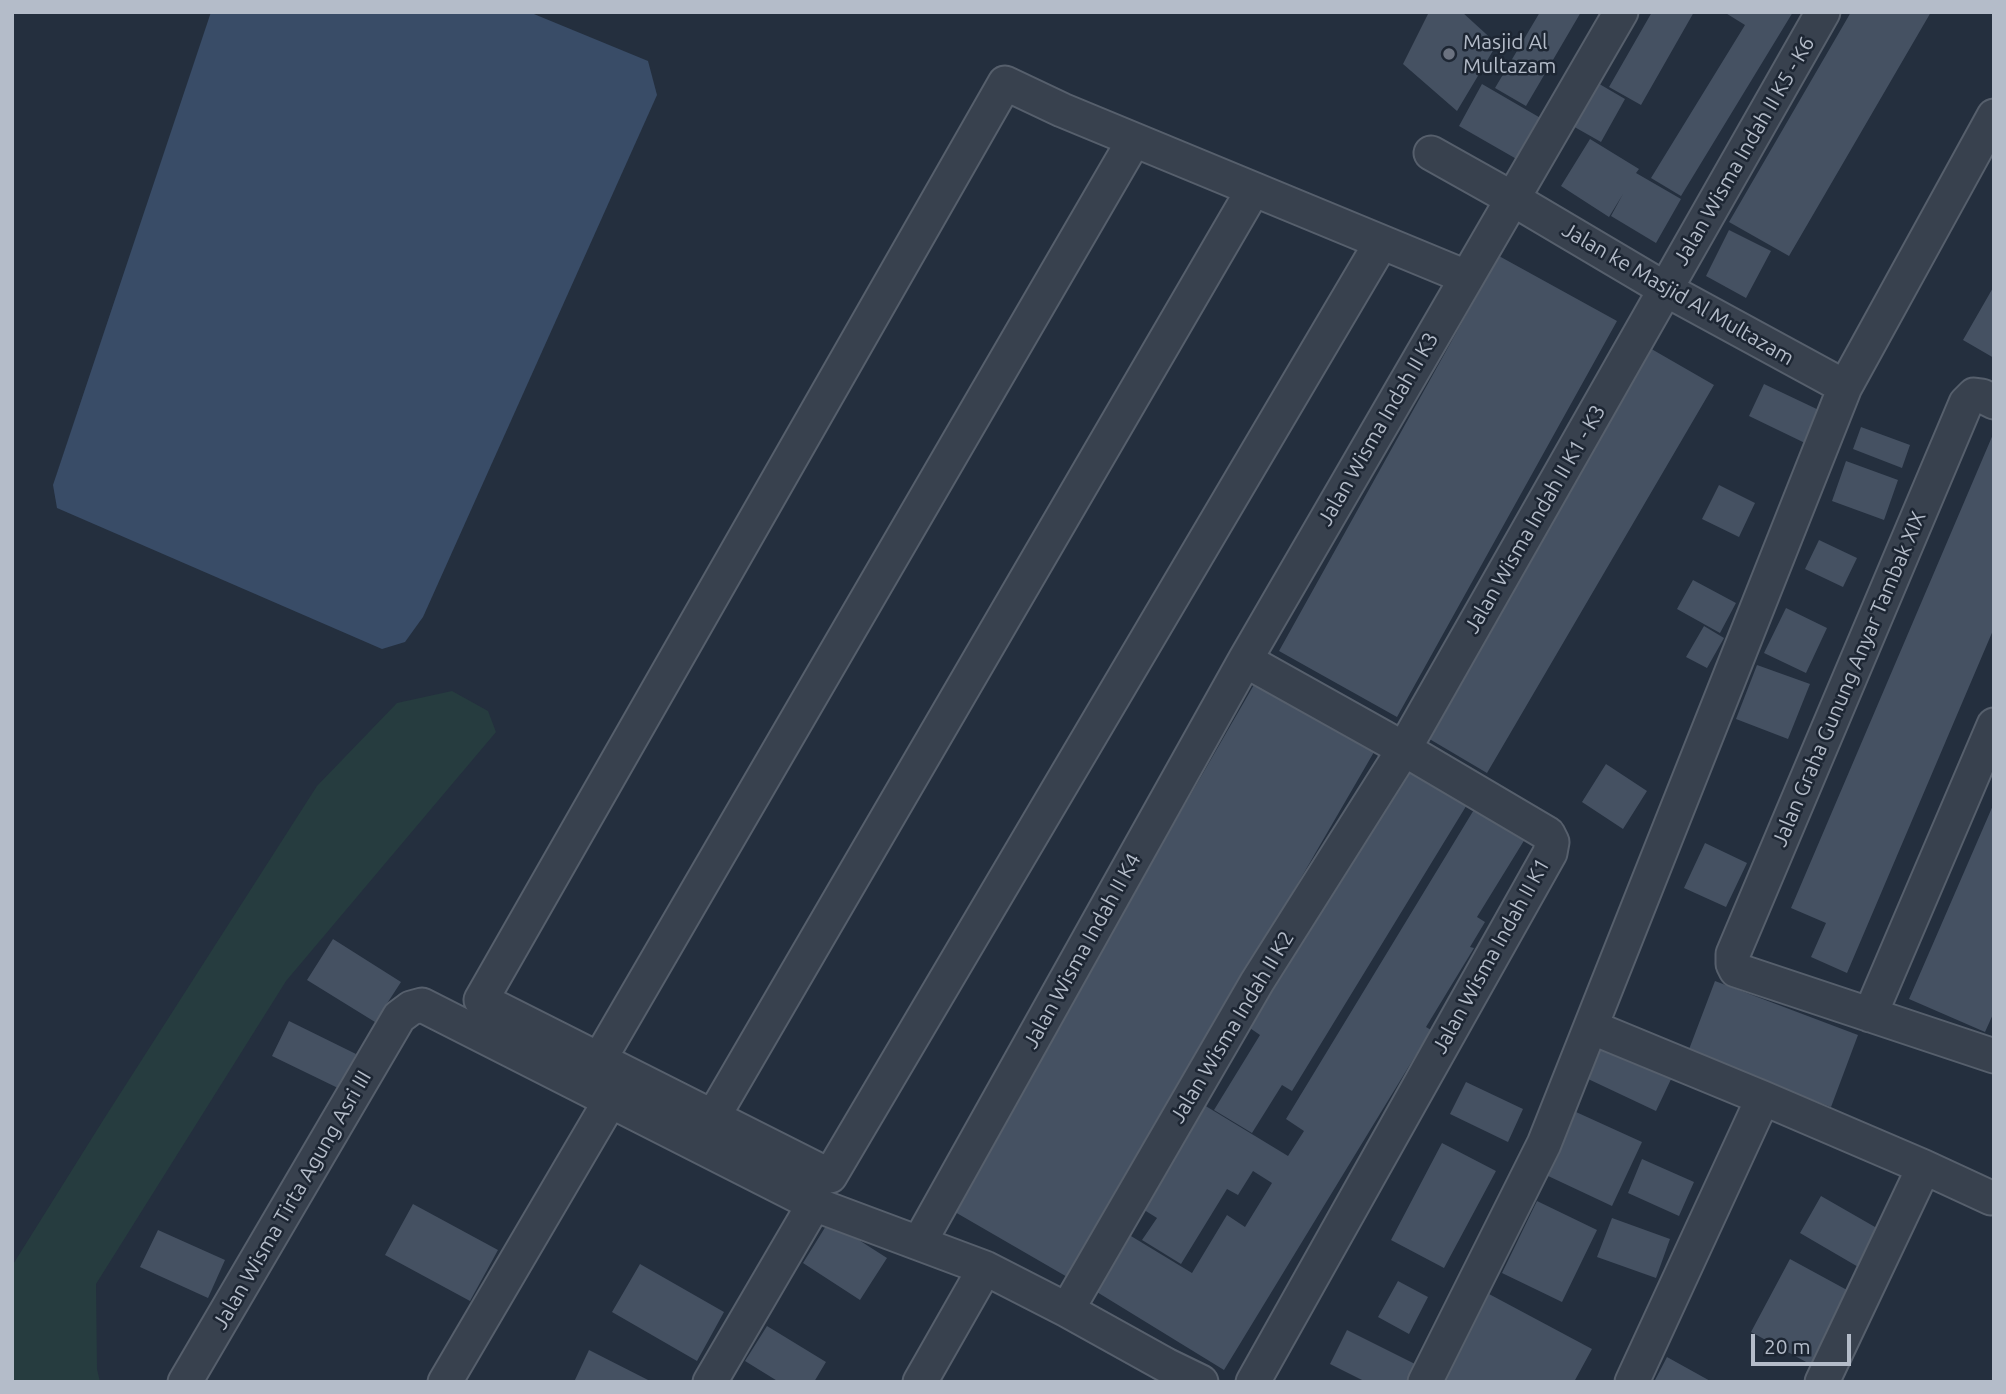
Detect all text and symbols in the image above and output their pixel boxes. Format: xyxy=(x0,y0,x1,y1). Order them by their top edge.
place label: Masjid Al Multazam xyxy=(1463,29,1556,79)
street label: Jalan Wisma Indah II K5 - K6 xyxy=(1668,32,1820,270)
marker: Masjid Al Multazam xyxy=(1441,46,1457,62)
street label: Jalan ke Masjid Al Multazam xyxy=(1558,217,1798,371)
street label: Jalan Wisma Indah II K3 xyxy=(1312,328,1444,530)
street label: Jalan Wisma Indah II K1 - K3 xyxy=(1459,400,1611,638)
street label: Jalan Graha Gunung Anyar Tambak XIX xyxy=(1767,507,1931,851)
street label: Jalan Wisma Indah II K4 xyxy=(1018,849,1146,1053)
street label: Jalan Wisma Indah II K1 xyxy=(1427,854,1555,1058)
street label: Jalan Wisma Indah II K2 xyxy=(1165,926,1299,1128)
street label: Jalan Wisma Tirta Agung Asri III xyxy=(207,1066,377,1334)
scale bar xyxy=(1754,1320,1854,1364)
text: 20 m xyxy=(1764,1334,1811,1358)

